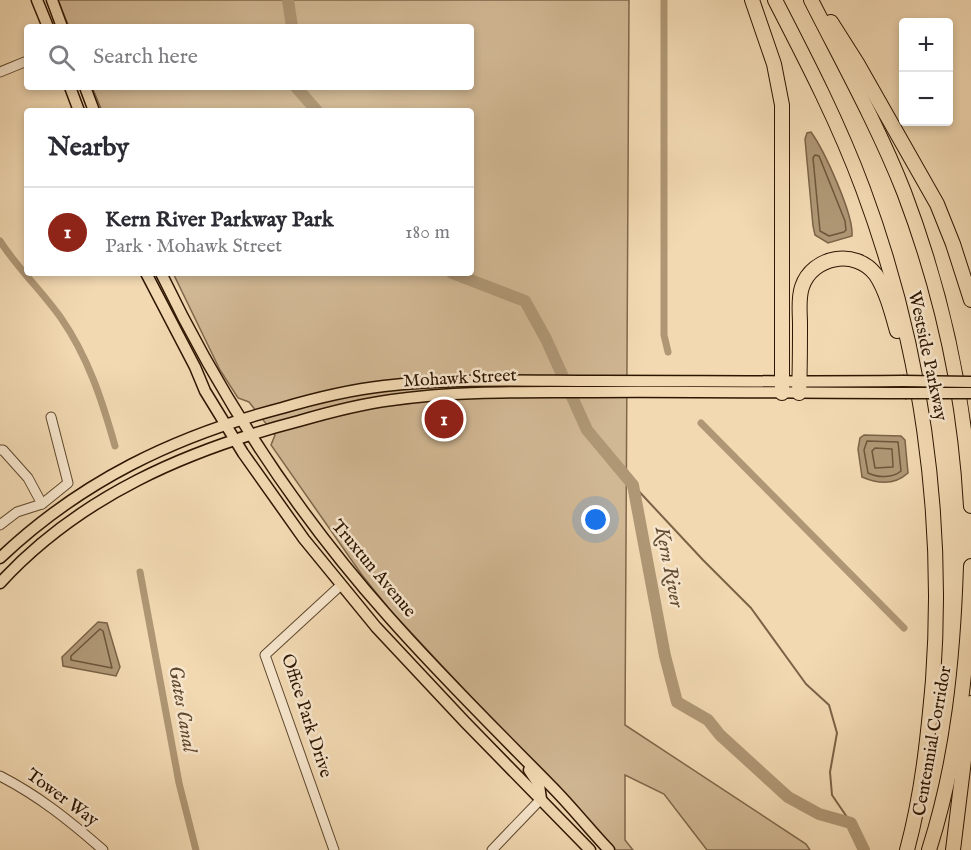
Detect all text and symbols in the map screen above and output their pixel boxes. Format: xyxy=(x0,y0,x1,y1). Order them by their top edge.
map controls xyxy=(899,18,953,126)
button: + xyxy=(899,18,953,72)
search box xyxy=(24,24,474,90)
icon: search xyxy=(45,41,78,74)
text: Search here xyxy=(93,43,198,71)
button: − xyxy=(899,72,953,126)
text: Nearby xyxy=(48,131,129,164)
text: Kern River Parkway Park xyxy=(105,206,334,234)
text: 1 xyxy=(64,220,71,245)
text: 180 m xyxy=(405,220,450,245)
text: Park · Mohawk Street xyxy=(105,234,282,259)
street label: Westside Parkway xyxy=(902,289,952,423)
street label: Mohawk Street xyxy=(403,365,517,393)
pin: 1 xyxy=(424,396,464,442)
your location xyxy=(581,505,610,534)
street label: Truxtun Avenue xyxy=(325,515,421,623)
water label: Kern River xyxy=(649,524,689,611)
street label: Office Park Drive xyxy=(275,651,337,781)
water label: Gates Canal xyxy=(162,664,202,757)
street label: Centennial Corridor xyxy=(908,664,958,818)
street label: Tower Way xyxy=(21,764,103,832)

